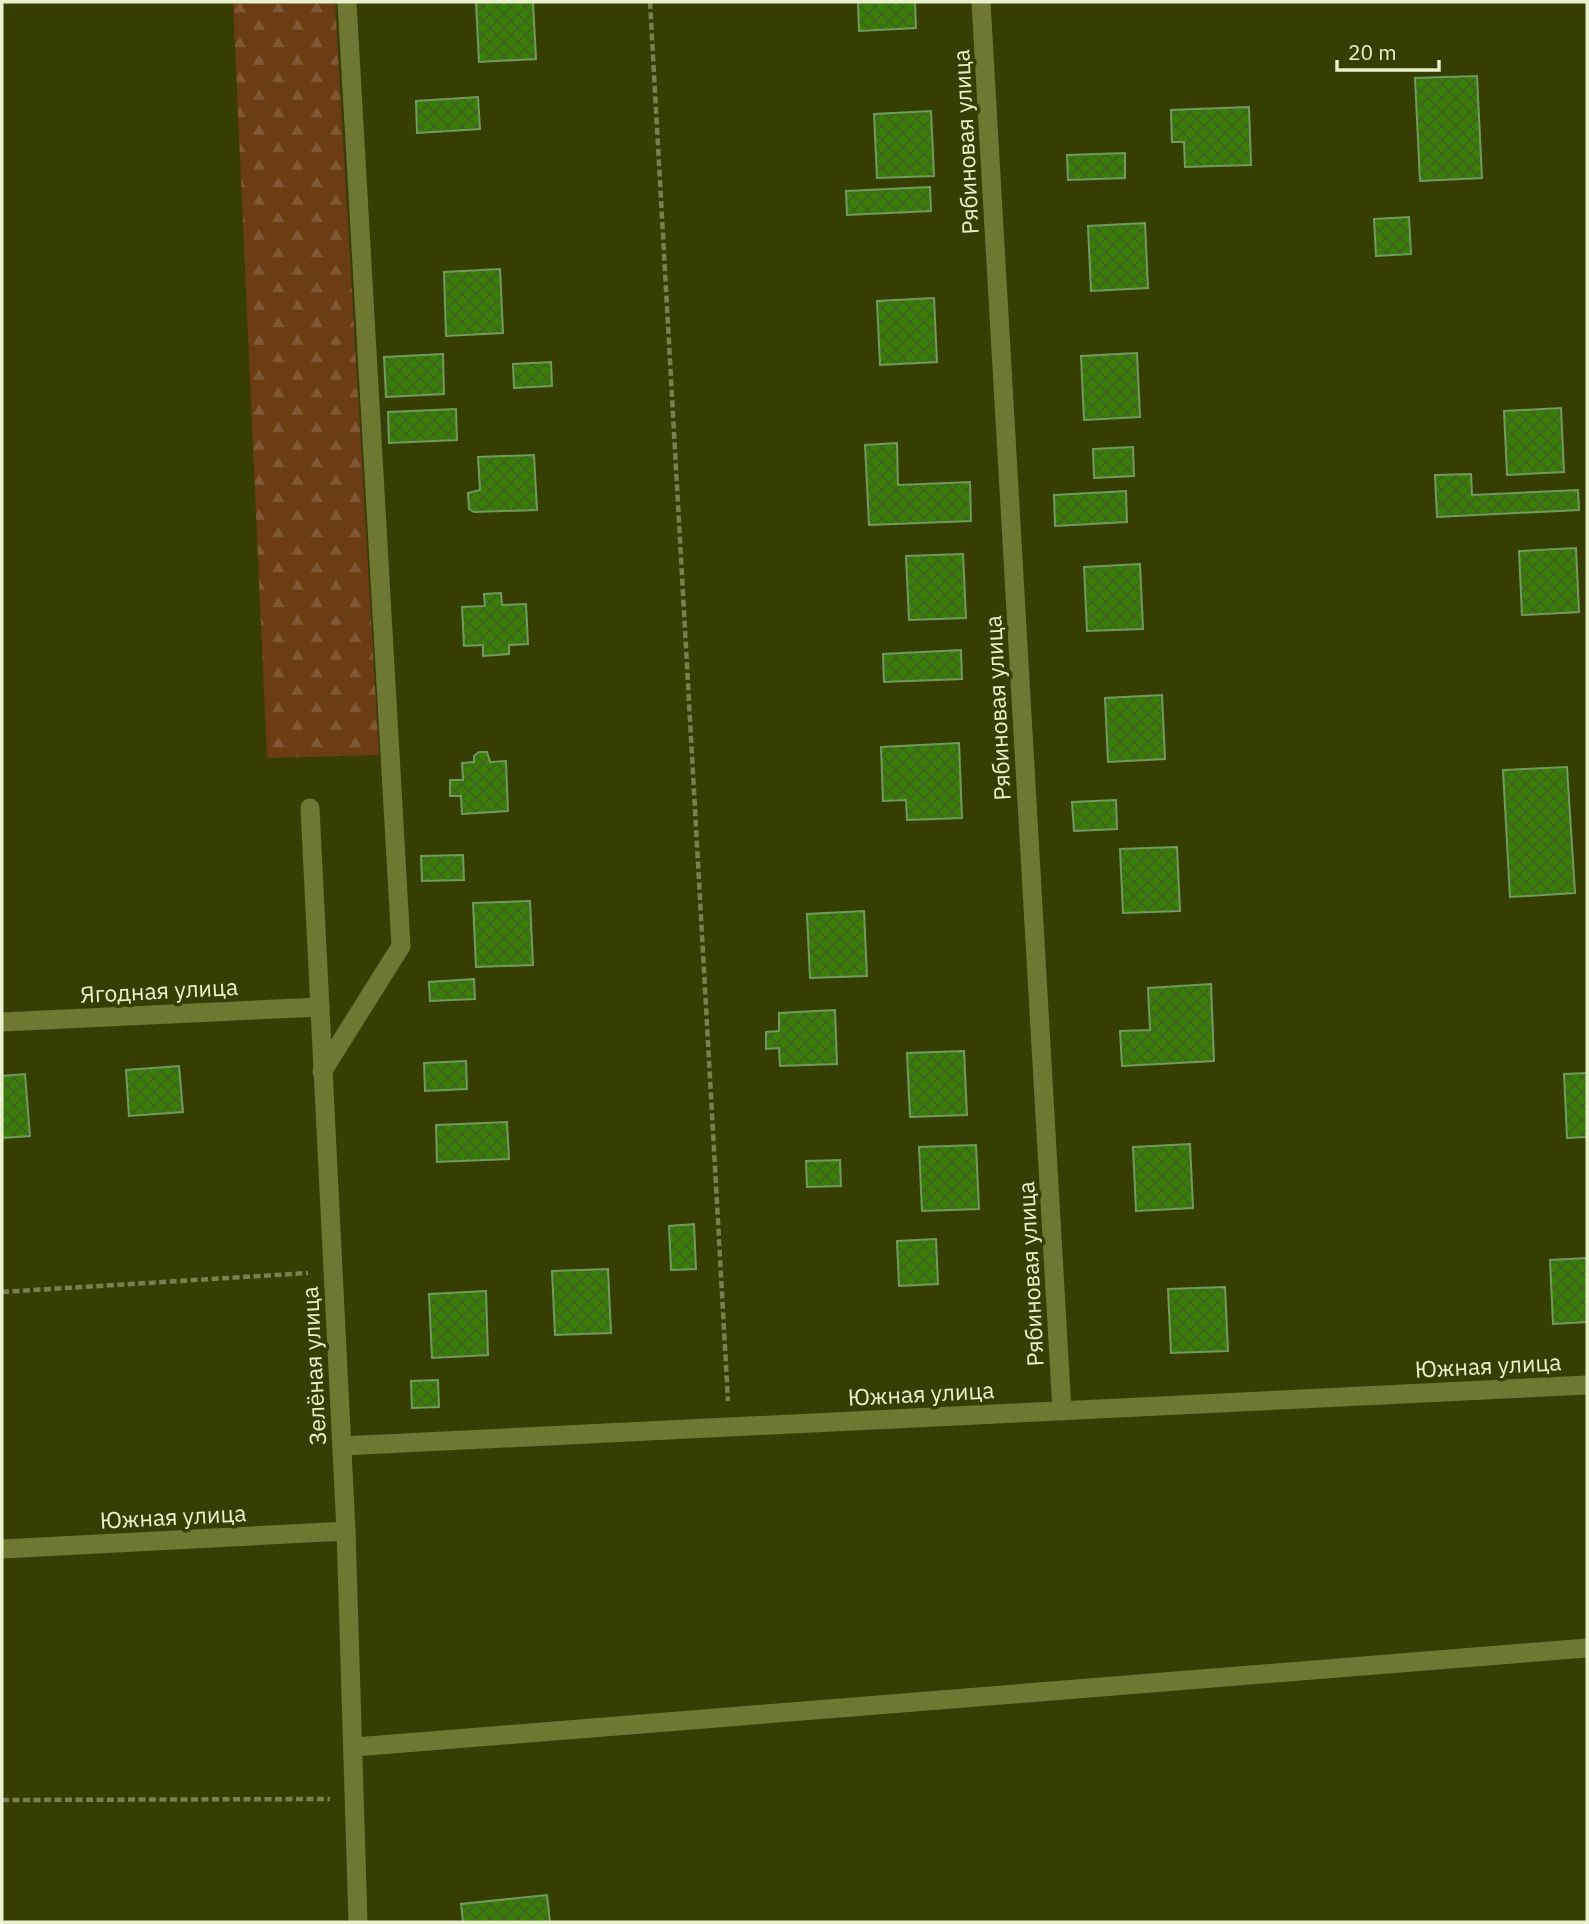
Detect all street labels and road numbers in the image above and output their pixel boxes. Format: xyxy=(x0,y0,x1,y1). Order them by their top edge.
street label: Рябиновая улица xyxy=(945,49,985,235)
street label: Рябиновая улица xyxy=(977,615,1017,801)
street label: Ягодная улица xyxy=(79,971,239,1009)
street label: Рябиновая улица xyxy=(1010,1181,1050,1367)
street label: Зелёная улица xyxy=(294,1286,332,1446)
street label: Южная улица xyxy=(1414,1346,1562,1384)
street label: Южная улица xyxy=(847,1374,995,1412)
street label: Южная улица xyxy=(99,1497,247,1535)

